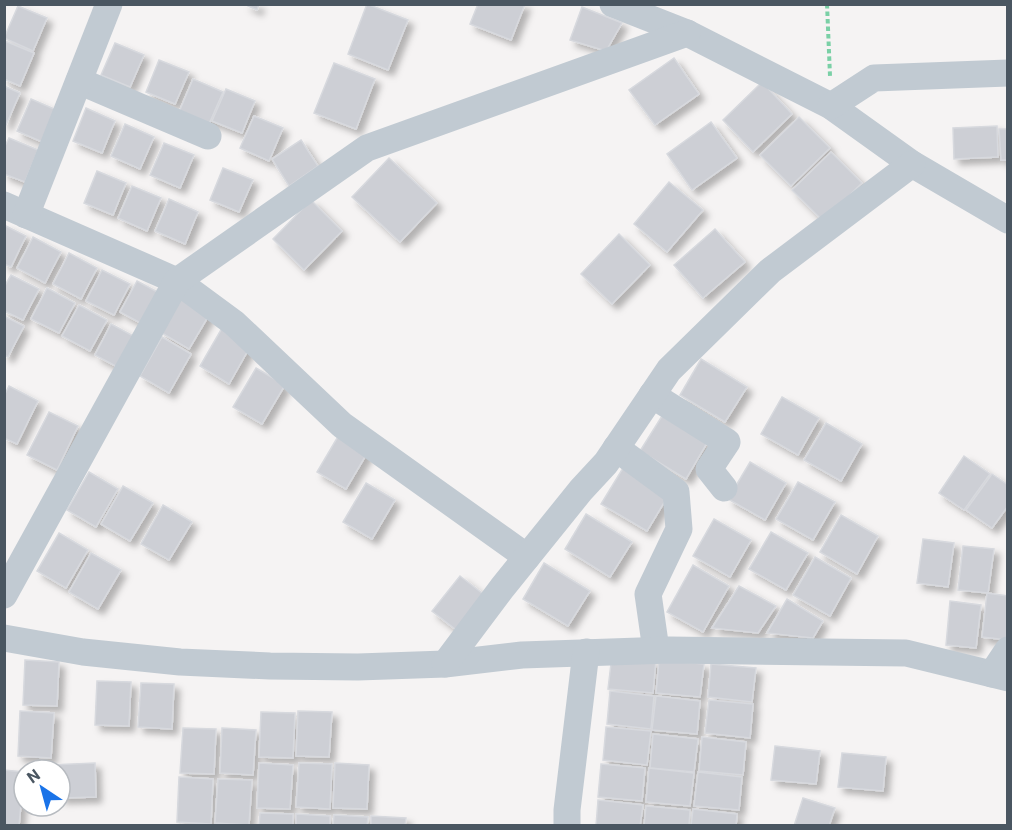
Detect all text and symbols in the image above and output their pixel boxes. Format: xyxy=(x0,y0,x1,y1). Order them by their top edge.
north arrow xyxy=(12,758,72,818)
text: N xyxy=(23,765,44,787)

